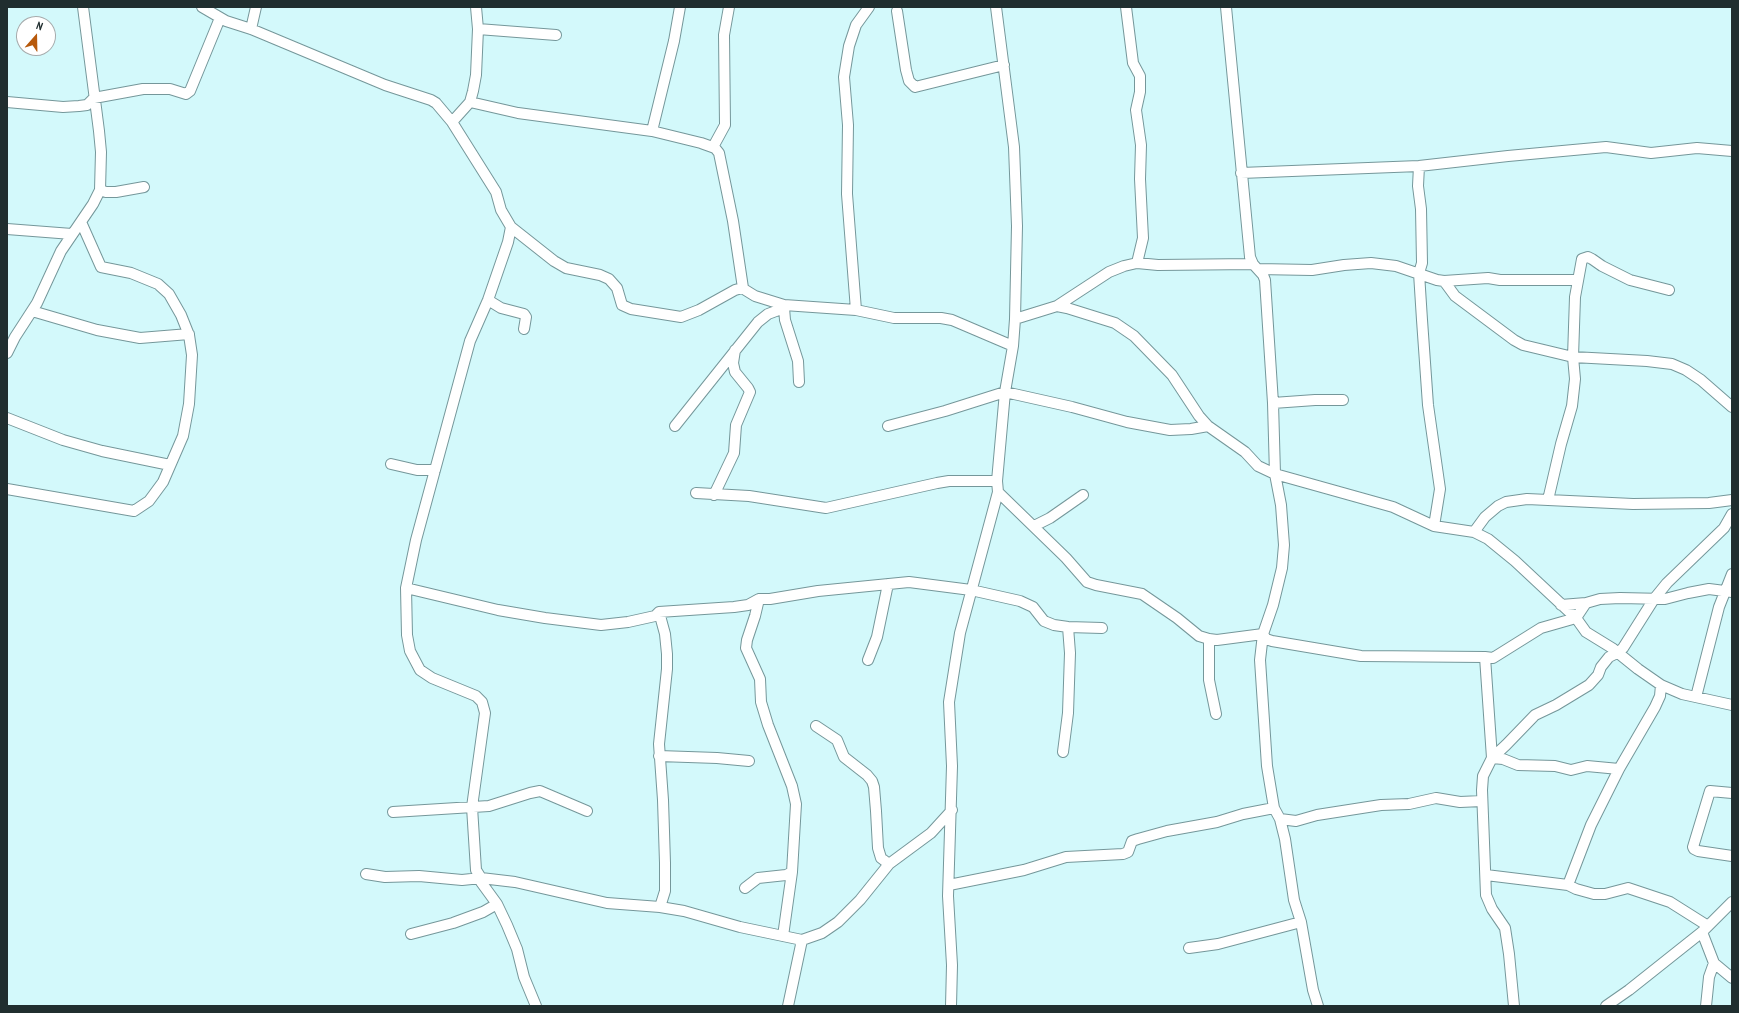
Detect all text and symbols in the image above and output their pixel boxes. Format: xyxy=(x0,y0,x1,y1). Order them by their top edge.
north arrow xyxy=(16,16,56,56)
text: N xyxy=(35,18,45,33)

